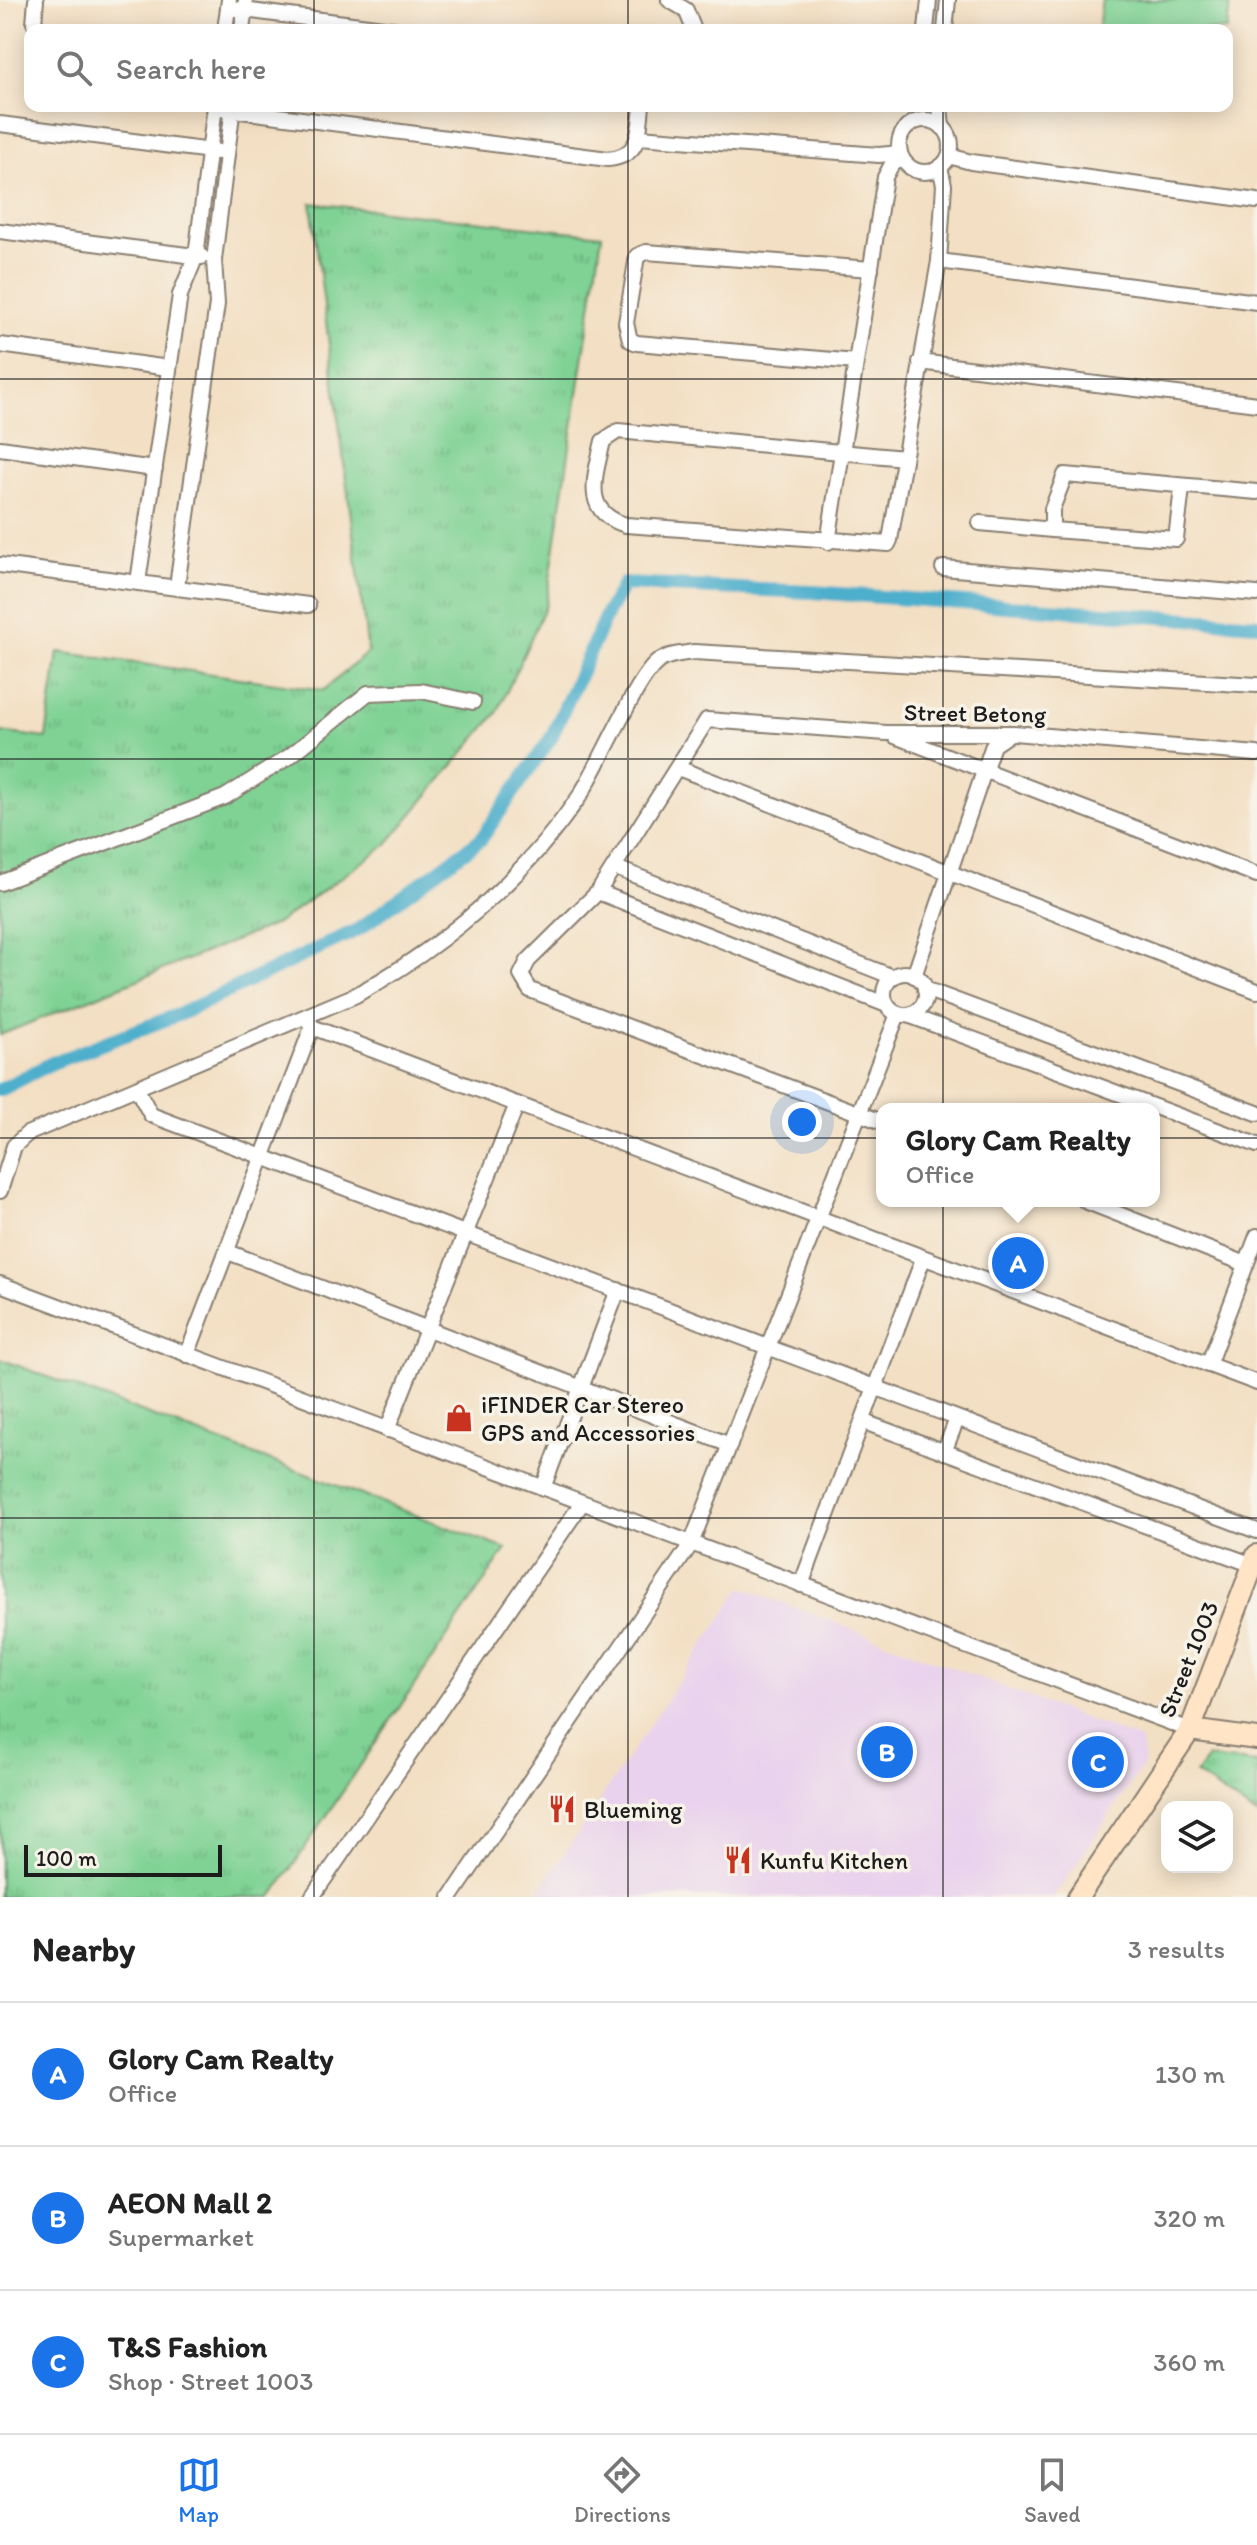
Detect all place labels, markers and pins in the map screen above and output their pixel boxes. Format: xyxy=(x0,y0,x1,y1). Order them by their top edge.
pin: A xyxy=(992,1233,1044,1293)
place label: iFINDER Car Stereo GPS and Accessories xyxy=(481,1390,695,1447)
shop icon: iFINDER Car Stereo GPS and Accessories xyxy=(444,1403,474,1433)
pin: B xyxy=(861,1722,913,1782)
pin: C xyxy=(1072,1732,1124,1792)
restaurant icon: Blueming xyxy=(547,1794,577,1824)
place label: Blueming xyxy=(584,1795,683,1824)
restaurant icon: Kunfu Kitchen xyxy=(723,1845,753,1875)
place label: Kunfu Kitchen xyxy=(760,1846,908,1875)

